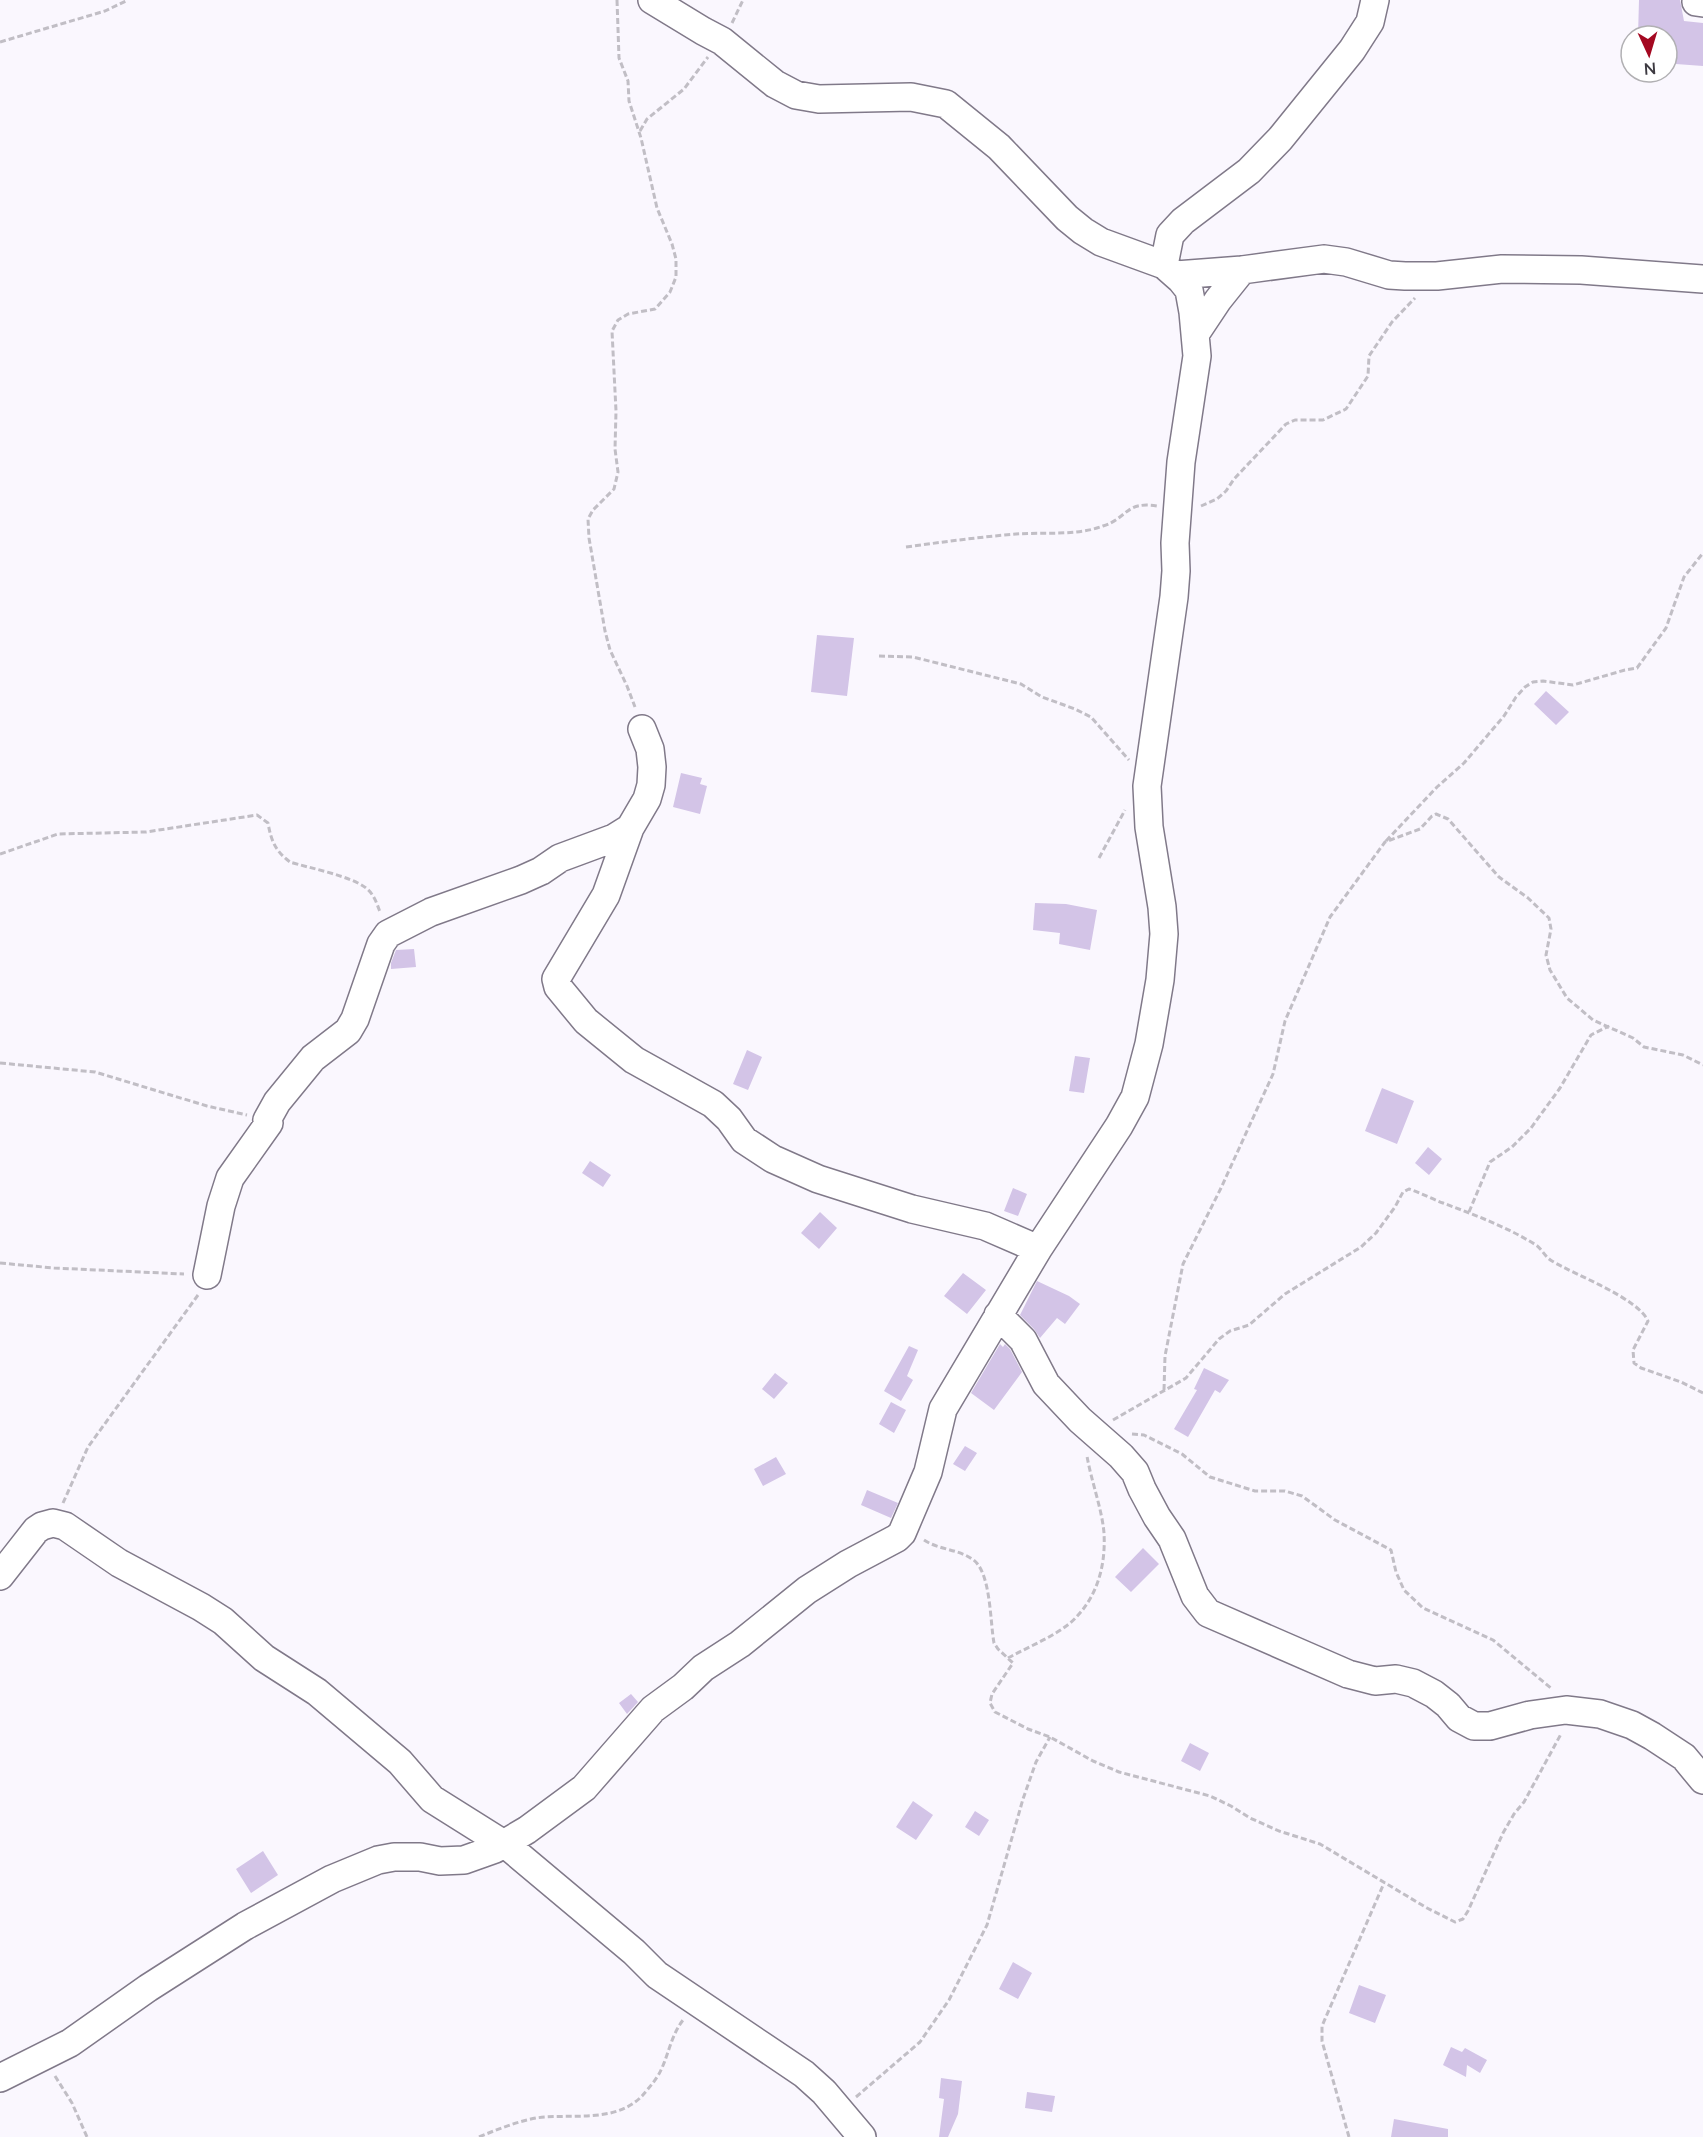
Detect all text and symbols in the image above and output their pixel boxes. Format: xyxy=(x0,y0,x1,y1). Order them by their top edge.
north arrow xyxy=(1619,24,1679,84)
text: N xyxy=(1643,60,1657,79)

